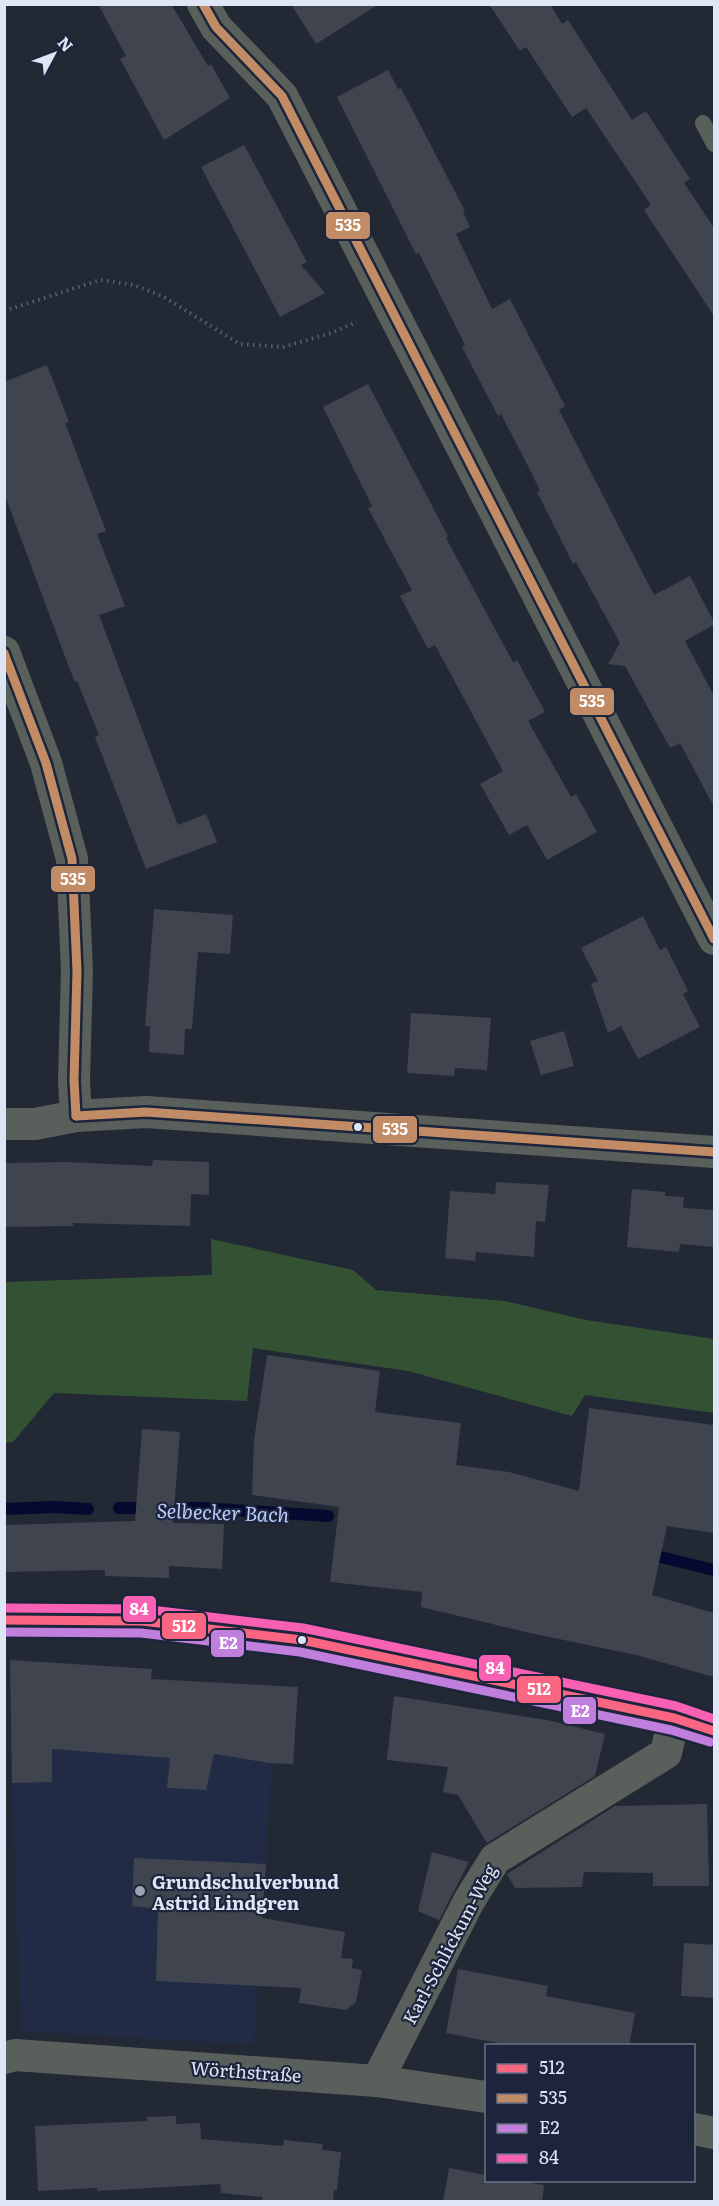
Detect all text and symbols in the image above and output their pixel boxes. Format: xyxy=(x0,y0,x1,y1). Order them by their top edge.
north arrow xyxy=(24,24,84,84)
text: N xyxy=(53,31,80,56)
line badge: 535 xyxy=(325,211,371,240)
text: 535 xyxy=(335,212,361,236)
line badge: 535 xyxy=(569,687,615,716)
text: 535 xyxy=(579,688,605,712)
line badge: 535 xyxy=(50,865,96,893)
text: 535 xyxy=(60,866,86,890)
line badge: 535 xyxy=(372,1115,418,1144)
text: 535 xyxy=(382,1116,408,1140)
unlabelled marker xyxy=(352,1121,364,1133)
water label: Selbecker Bach xyxy=(156,1494,290,1528)
line badge: 84 xyxy=(122,1595,157,1623)
text: 84 xyxy=(129,1596,149,1620)
line badge: 512 xyxy=(161,1612,207,1640)
text: 512 xyxy=(172,1613,196,1637)
line badge: E2 xyxy=(210,1629,245,1658)
text: E2 xyxy=(218,1630,238,1654)
unlabelled marker xyxy=(296,1634,308,1646)
line badge: 84 xyxy=(478,1654,512,1682)
text: 84 xyxy=(485,1655,505,1679)
line badge: 512 xyxy=(516,1675,562,1704)
text: 512 xyxy=(527,1676,551,1700)
line badge: E2 xyxy=(562,1696,597,1725)
text: E2 xyxy=(570,1698,590,1722)
street label: Karl-Schlickum-Weg xyxy=(395,1858,503,2029)
place label: Grundschulverbund Astrid Lindgren xyxy=(152,1868,339,1916)
marker: Grundschulverbund Astrid Lindgren xyxy=(133,1884,147,1898)
legend xyxy=(485,2044,695,2182)
text: 512 xyxy=(539,2053,565,2080)
street label: Wörthstraße xyxy=(190,2054,302,2088)
text: 535 xyxy=(539,2083,567,2110)
text: E2 xyxy=(539,2113,560,2140)
text: 84 xyxy=(539,2143,559,2170)

